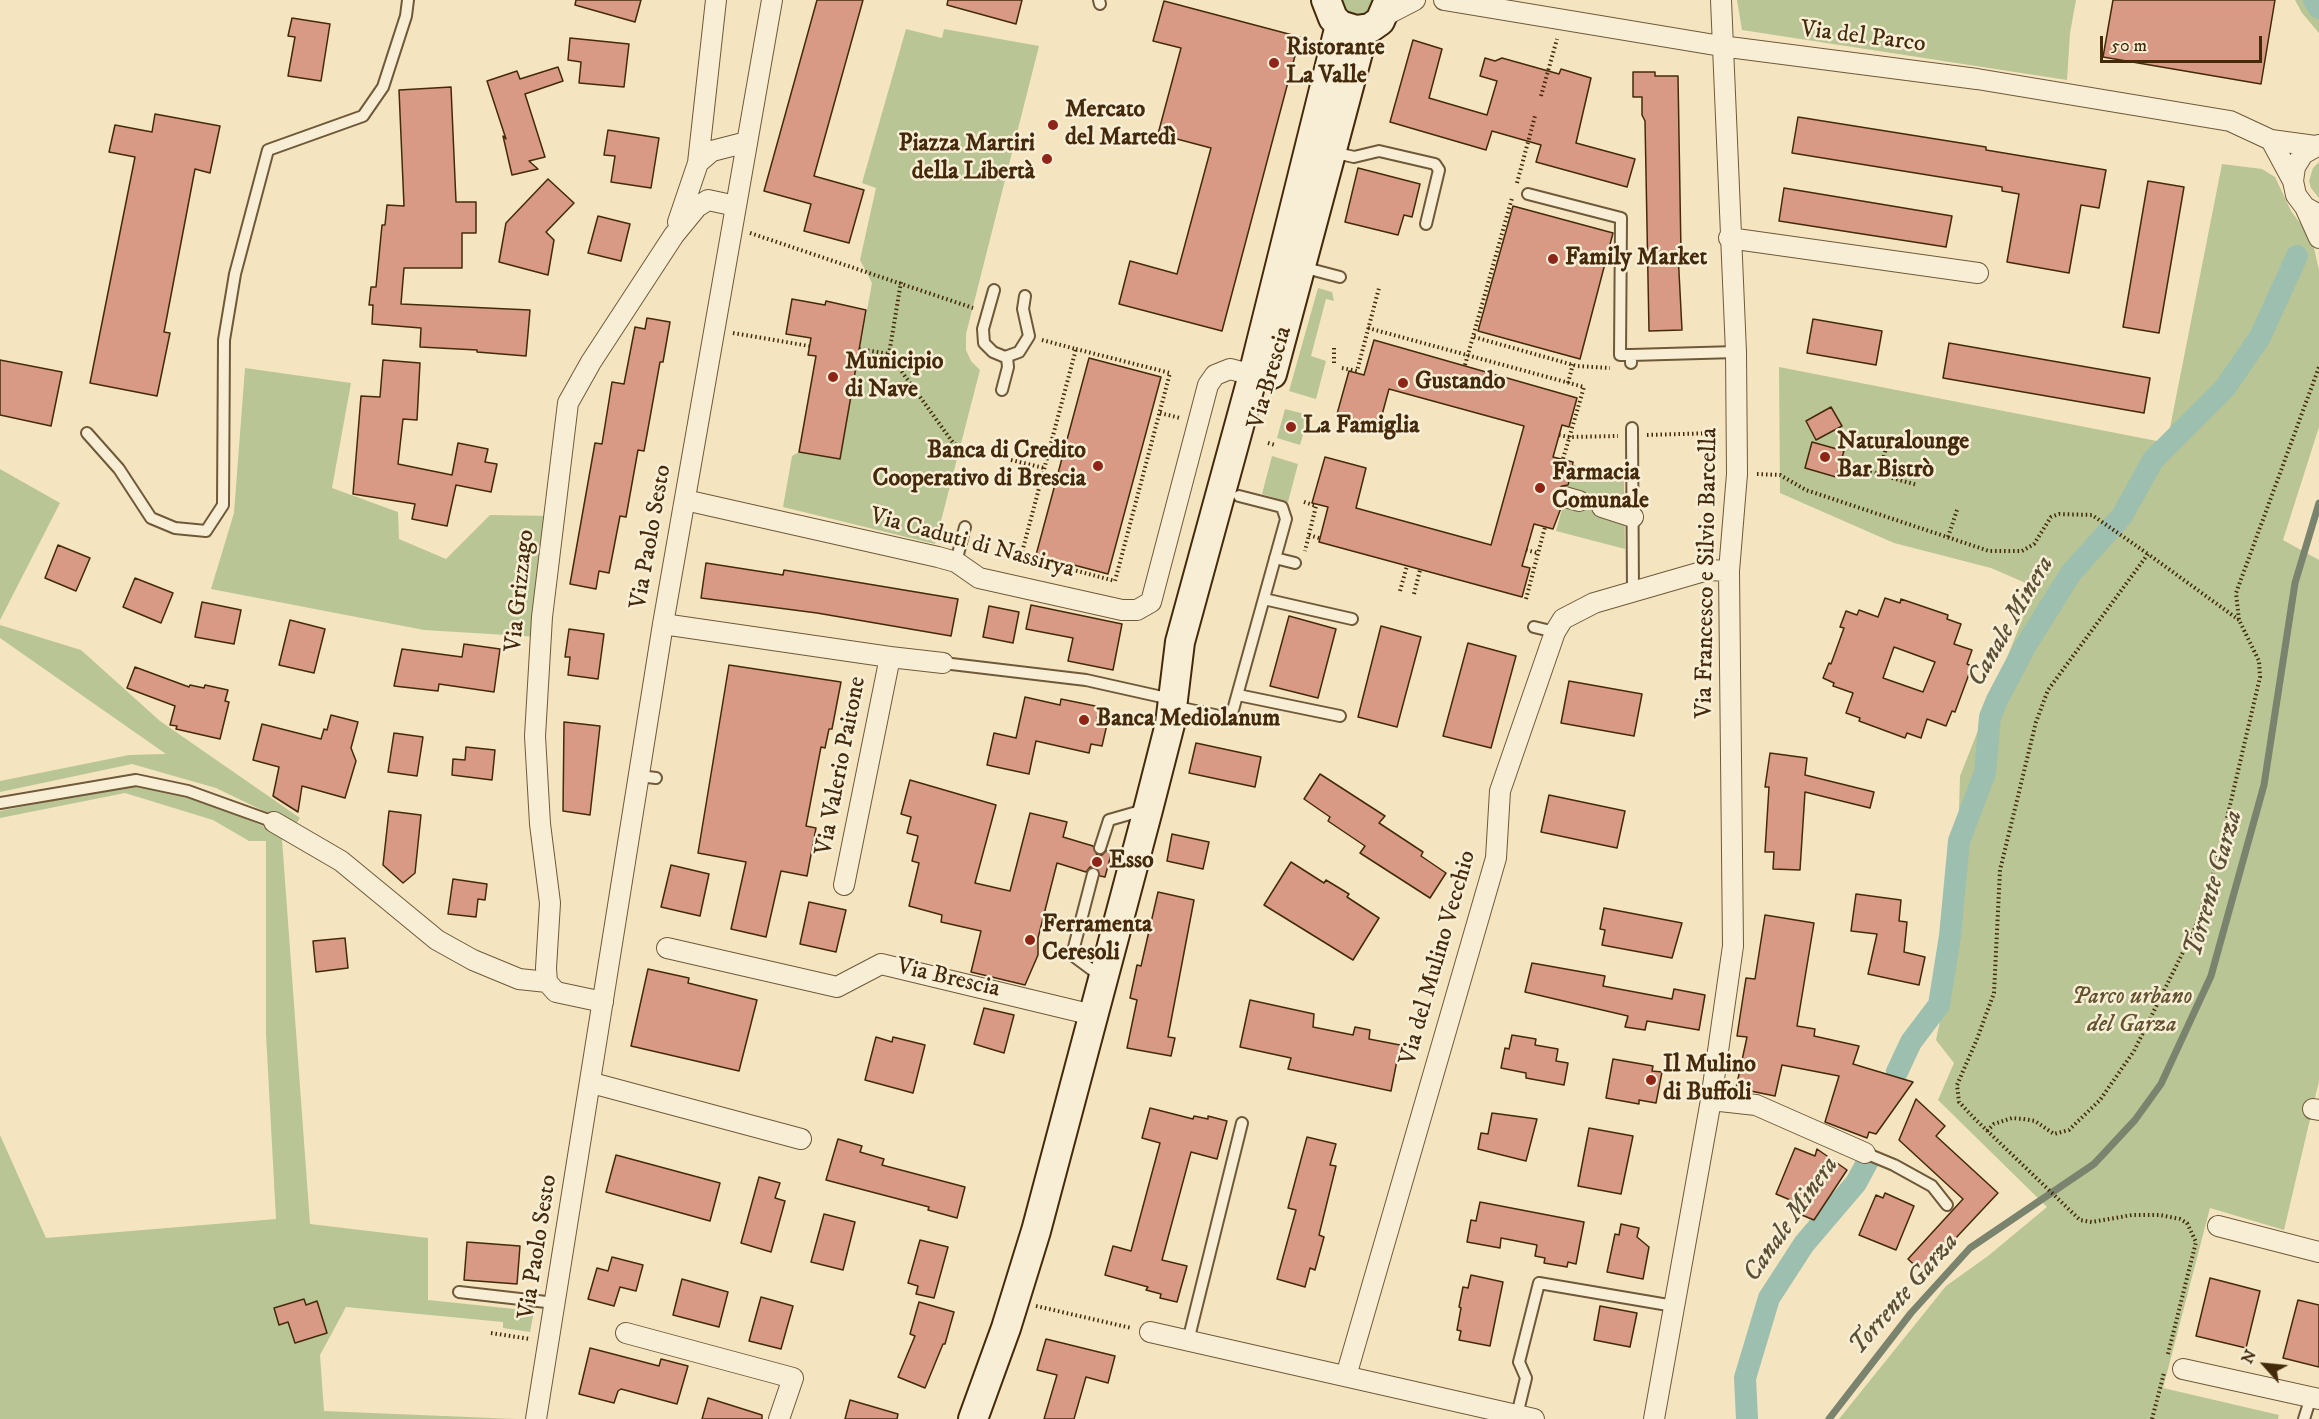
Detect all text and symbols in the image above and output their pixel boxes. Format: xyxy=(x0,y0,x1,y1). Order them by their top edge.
street label: Via del Parco xyxy=(1799,16,1927,60)
scale bar xyxy=(2103,24,2265,62)
place label: Ristorante La Valle xyxy=(1286,35,1385,91)
text: 50 m xyxy=(2111,35,2147,57)
marker: Ristorante La Valle xyxy=(1267,56,1281,70)
place label: Mercato del Martedì xyxy=(1065,97,1176,153)
marker: Mercato del Martedì xyxy=(1046,118,1060,132)
place label: Piazza Martiri della Libertà xyxy=(898,131,1035,187)
marker: Piazza Martiri della Libertà xyxy=(1040,152,1054,166)
place label: Family Market xyxy=(1565,245,1707,273)
marker: Family Market xyxy=(1546,252,1560,266)
street label: Via Brescia xyxy=(1243,323,1299,433)
place label: Municipio di Nave xyxy=(845,349,943,405)
place label: Gustando xyxy=(1415,369,1505,397)
marker: Municipio di Nave xyxy=(826,370,840,384)
marker: Gustando xyxy=(1396,376,1410,390)
place label: La Famiglia xyxy=(1303,413,1419,441)
marker: La Famiglia xyxy=(1284,420,1298,434)
street label: Via Francesco e Silvio Barcella xyxy=(1691,427,1725,719)
place label: Naturalounge Bar Bistrò xyxy=(1837,429,1969,485)
place label: Banca di Credito Cooperativo di Brescia xyxy=(872,438,1086,494)
marker: Naturalounge Bar Bistrò xyxy=(1818,450,1832,464)
marker: Banca di Credito Cooperativo di Brescia xyxy=(1091,459,1105,473)
place label: Farmacia Comunale xyxy=(1552,460,1649,516)
street label: Via Paolo Sesto xyxy=(625,463,679,611)
marker: Farmacia Comunale xyxy=(1533,481,1547,495)
street label: Via Caduti di Nassirya xyxy=(867,503,1077,585)
street label: Via Grizzago xyxy=(500,528,542,654)
water label: Canale Minera xyxy=(1962,551,2062,693)
street label: Via Valerio Paitone xyxy=(811,674,873,858)
place label: Banca Mediolanum xyxy=(1096,706,1280,734)
marker: Banca Mediolanum xyxy=(1077,713,1091,727)
water label: Torrente Garza xyxy=(2179,807,2251,961)
place label: Esso xyxy=(1109,848,1154,876)
street label: Via del Mulino Vecchio xyxy=(1395,848,1483,1068)
marker: Esso xyxy=(1090,855,1104,869)
place label: Ferramenta Ceresoli xyxy=(1042,912,1152,968)
marker: Ferramenta Ceresoli xyxy=(1023,933,1037,947)
street label: Via Brescia xyxy=(894,953,1002,1005)
park label: Parco urbano del Garza xyxy=(2072,984,2192,1040)
place label: Il Mulino di Buffoli xyxy=(1663,1052,1756,1108)
marker: Il Mulino di Buffoli xyxy=(1644,1073,1658,1087)
water label: Canale Minera xyxy=(1738,1151,1846,1289)
street label: Via Paolo Sesto xyxy=(513,1173,565,1321)
water label: Torrente Garza xyxy=(1844,1228,1966,1362)
north arrow xyxy=(2235,1335,2295,1395)
text: N xyxy=(2237,1346,2261,1367)

